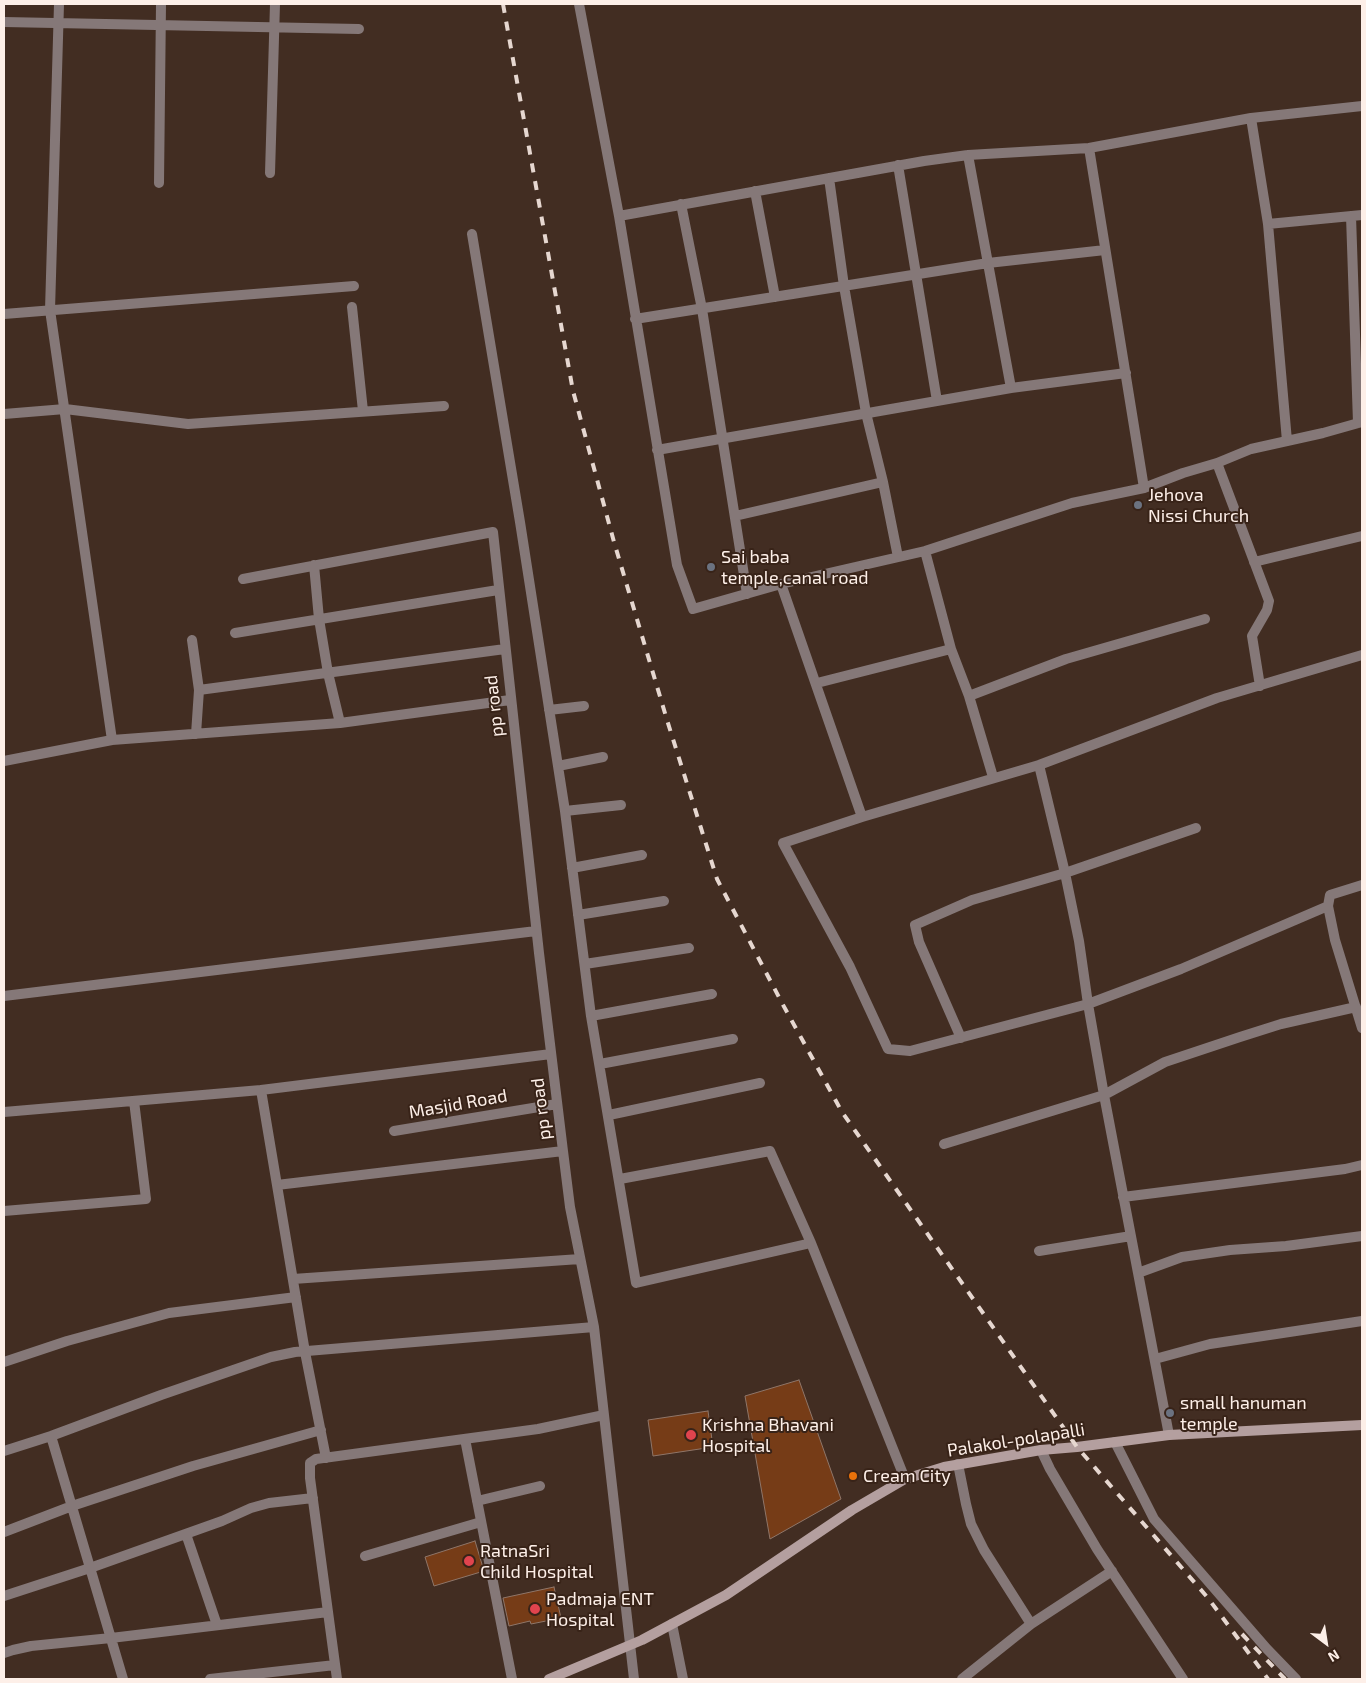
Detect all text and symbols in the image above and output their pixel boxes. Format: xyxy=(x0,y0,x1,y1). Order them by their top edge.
place label: Jehova Nissi Church xyxy=(1148,484,1249,526)
marker: Jehova Nissi Church xyxy=(1132,499,1144,511)
place label: Sai baba temple,canal road xyxy=(721,546,869,588)
marker: Sai baba temple,canal road xyxy=(705,561,717,573)
street label: pp road xyxy=(480,674,508,738)
street label: pp road xyxy=(526,1077,556,1141)
street label: Masjid Road xyxy=(407,1085,509,1123)
place label: small hanuman temple xyxy=(1180,1392,1307,1435)
marker: small hanuman temple xyxy=(1164,1407,1176,1419)
place label: Krishna Bhavani Hospital xyxy=(702,1414,834,1456)
street label: Palakol-polapalli xyxy=(946,1418,1086,1462)
marker: Krishna Bhavani Hospital xyxy=(684,1428,698,1442)
place label: Cream City xyxy=(863,1465,951,1487)
marker: Cream City xyxy=(847,1470,859,1482)
place label: RatnaSri Child Hospital xyxy=(480,1540,593,1582)
marker: RatnaSri Child Hospital xyxy=(462,1554,476,1568)
place label: Padmaja ENT Hospital xyxy=(546,1588,654,1630)
marker: Padmaja ENT Hospital xyxy=(528,1602,542,1616)
north arrow xyxy=(1301,1618,1351,1668)
text: N xyxy=(1325,1646,1343,1666)

